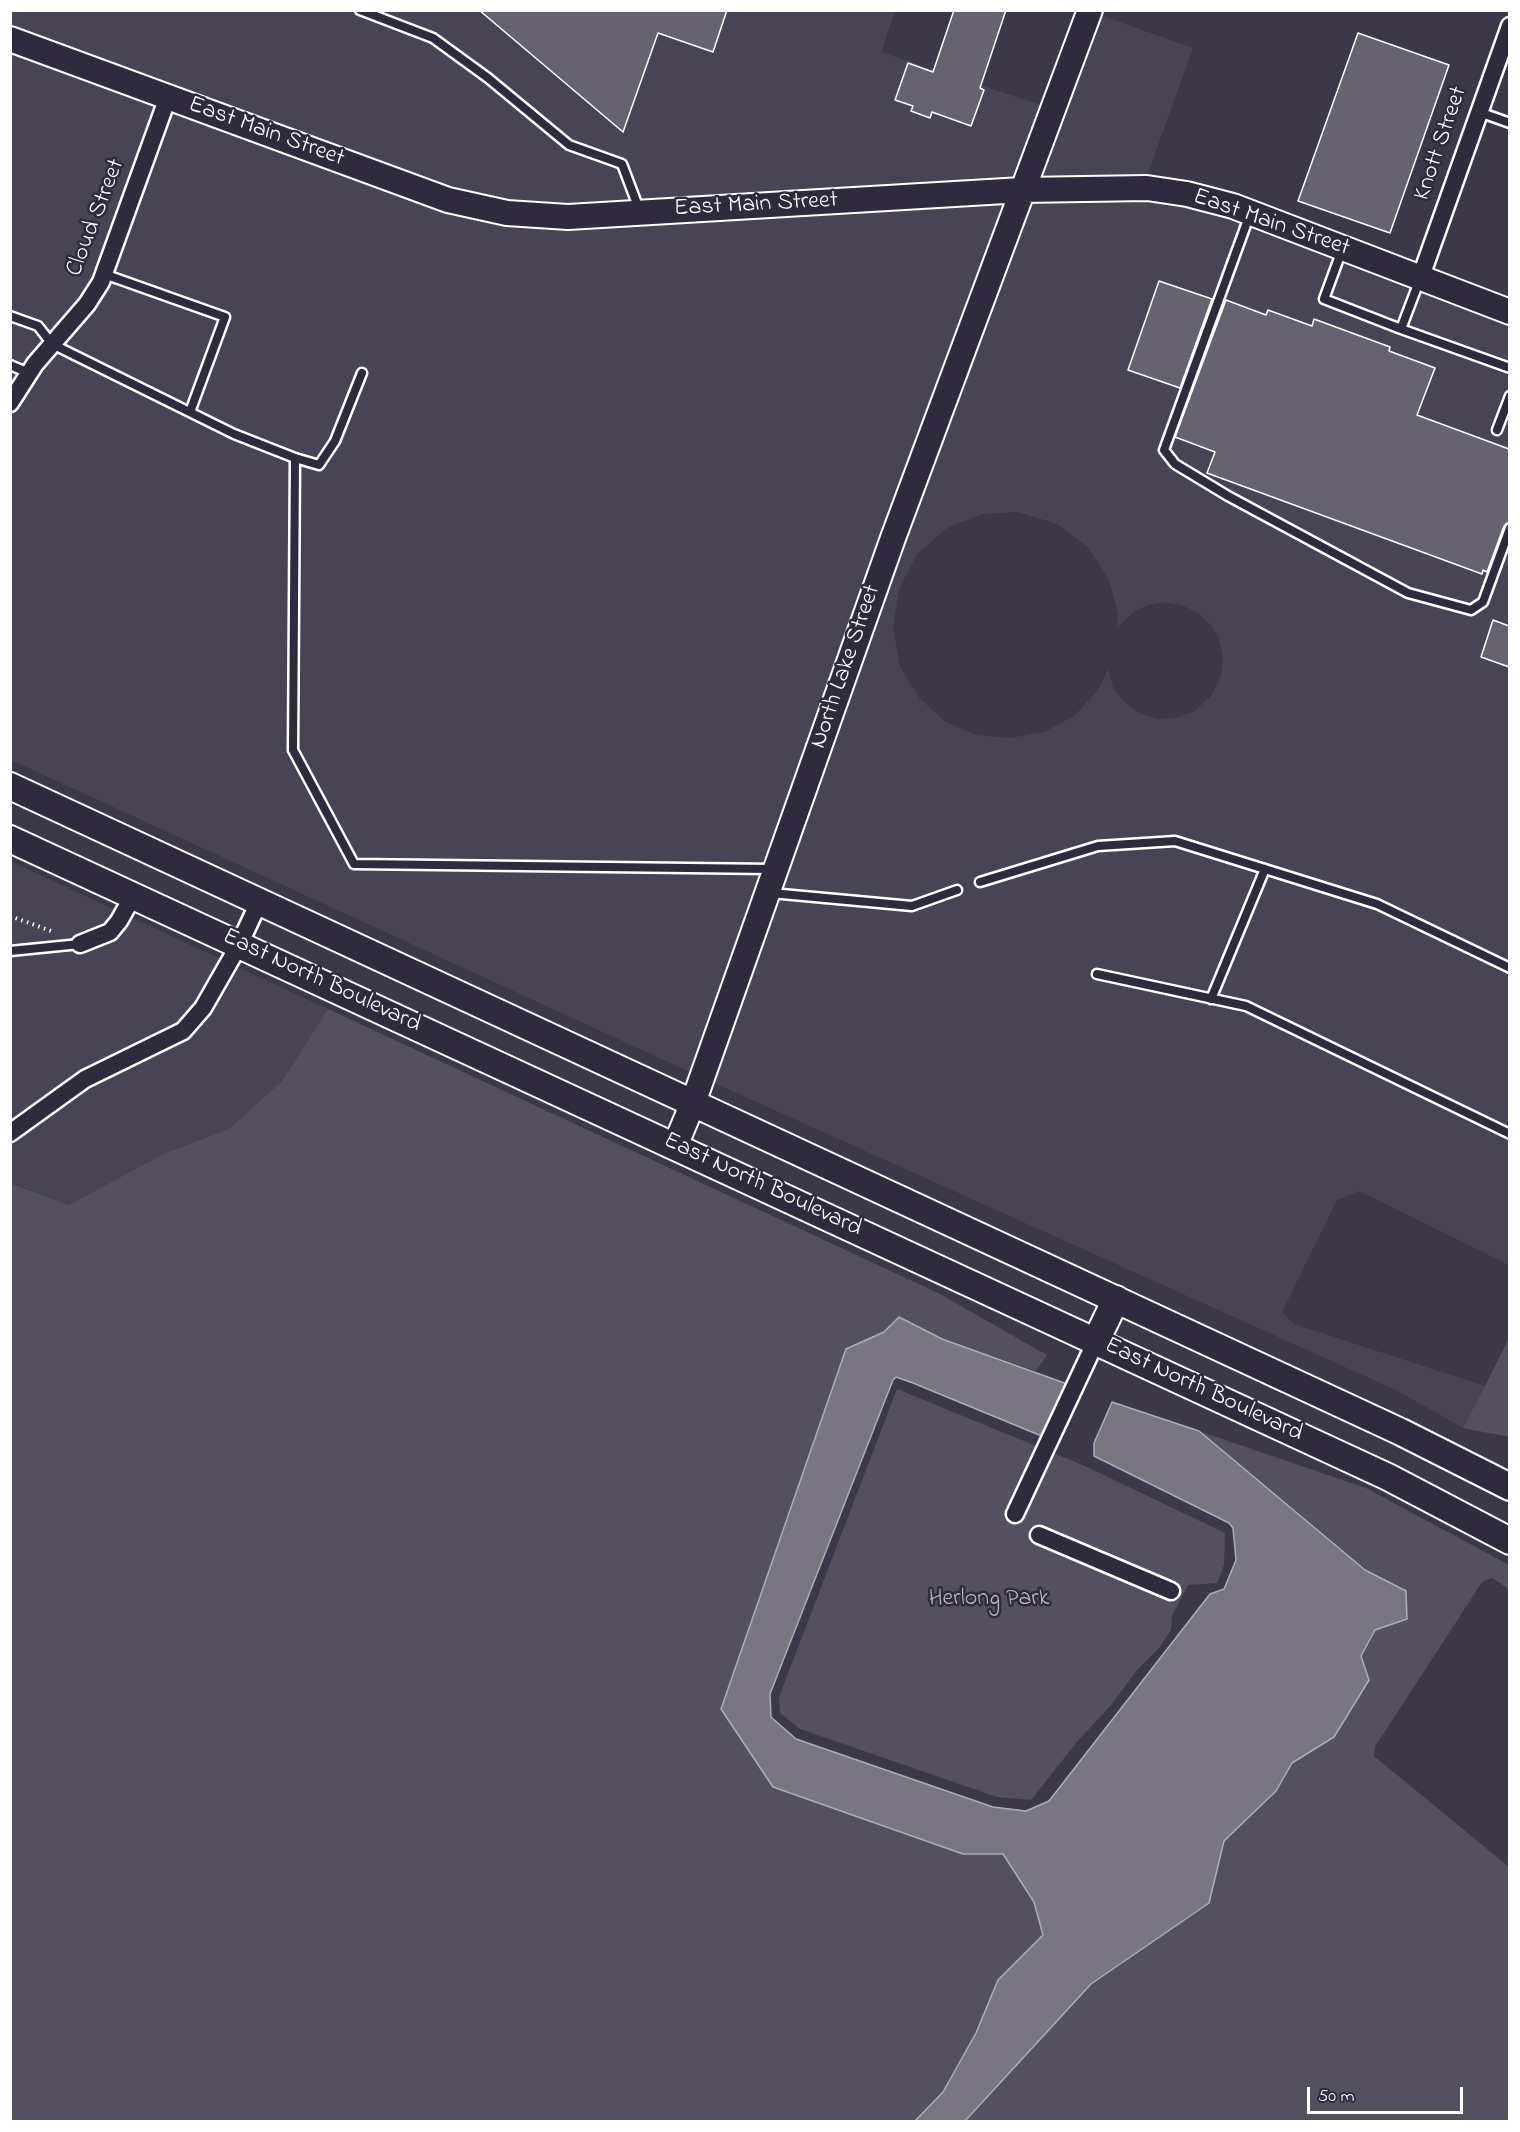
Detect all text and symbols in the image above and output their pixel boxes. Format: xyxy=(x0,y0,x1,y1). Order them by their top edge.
street label: Knott Street xyxy=(1409,83,1475,205)
street label: East Main Street xyxy=(184,91,348,175)
street label: Cloud Street xyxy=(61,155,133,281)
street label: East Main Street xyxy=(1189,184,1353,264)
street label: East Main Street xyxy=(673,187,839,225)
street label: North Lake Street xyxy=(806,581,888,753)
street label: East North Boulevard xyxy=(217,923,425,1041)
street label: East North Boulevard xyxy=(658,1127,866,1245)
street label: East North Boulevard xyxy=(1099,1332,1307,1450)
park label: Herlong Park xyxy=(929,1586,1049,1614)
scale bar xyxy=(1310,2075,1466,2113)
text: 50 m xyxy=(1318,2084,1355,2110)

